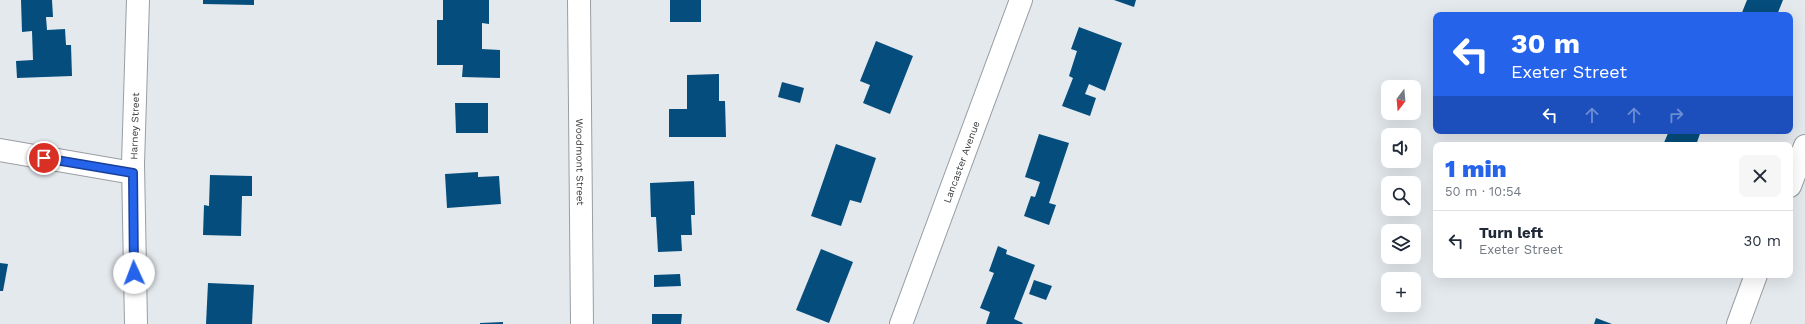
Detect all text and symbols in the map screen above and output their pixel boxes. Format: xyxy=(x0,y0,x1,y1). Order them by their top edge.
text: 30 m xyxy=(1511,27,1580,60)
icon: left xyxy=(1445,28,1497,80)
text: Exeter Street xyxy=(1511,61,1627,82)
north arrow xyxy=(1381,80,1421,120)
map controls xyxy=(1381,80,1421,312)
street label: Harney Street xyxy=(128,91,141,160)
icon: left xyxy=(1539,104,1561,126)
icon: ahead xyxy=(1581,104,1603,126)
icon: ahead xyxy=(1623,104,1645,126)
icon: right xyxy=(1665,104,1687,126)
street label: Woodmont Street xyxy=(574,118,586,206)
street label: Lancaster Avenue xyxy=(941,119,982,205)
button: sound xyxy=(1381,128,1421,168)
pin xyxy=(27,141,61,175)
icon: arrive xyxy=(33,147,55,169)
text: 1 min xyxy=(1445,155,1507,183)
button: close xyxy=(1739,155,1781,197)
button: search xyxy=(1381,176,1421,216)
text: 50 m · 10:54 xyxy=(1445,184,1522,199)
button: layers xyxy=(1381,224,1421,264)
text: Turn left xyxy=(1479,224,1543,242)
icon: left xyxy=(1445,230,1467,252)
text: 30 m xyxy=(1744,232,1781,250)
text: Exeter Street xyxy=(1479,242,1563,257)
position arrow xyxy=(113,252,155,294)
button: + xyxy=(1381,272,1421,312)

